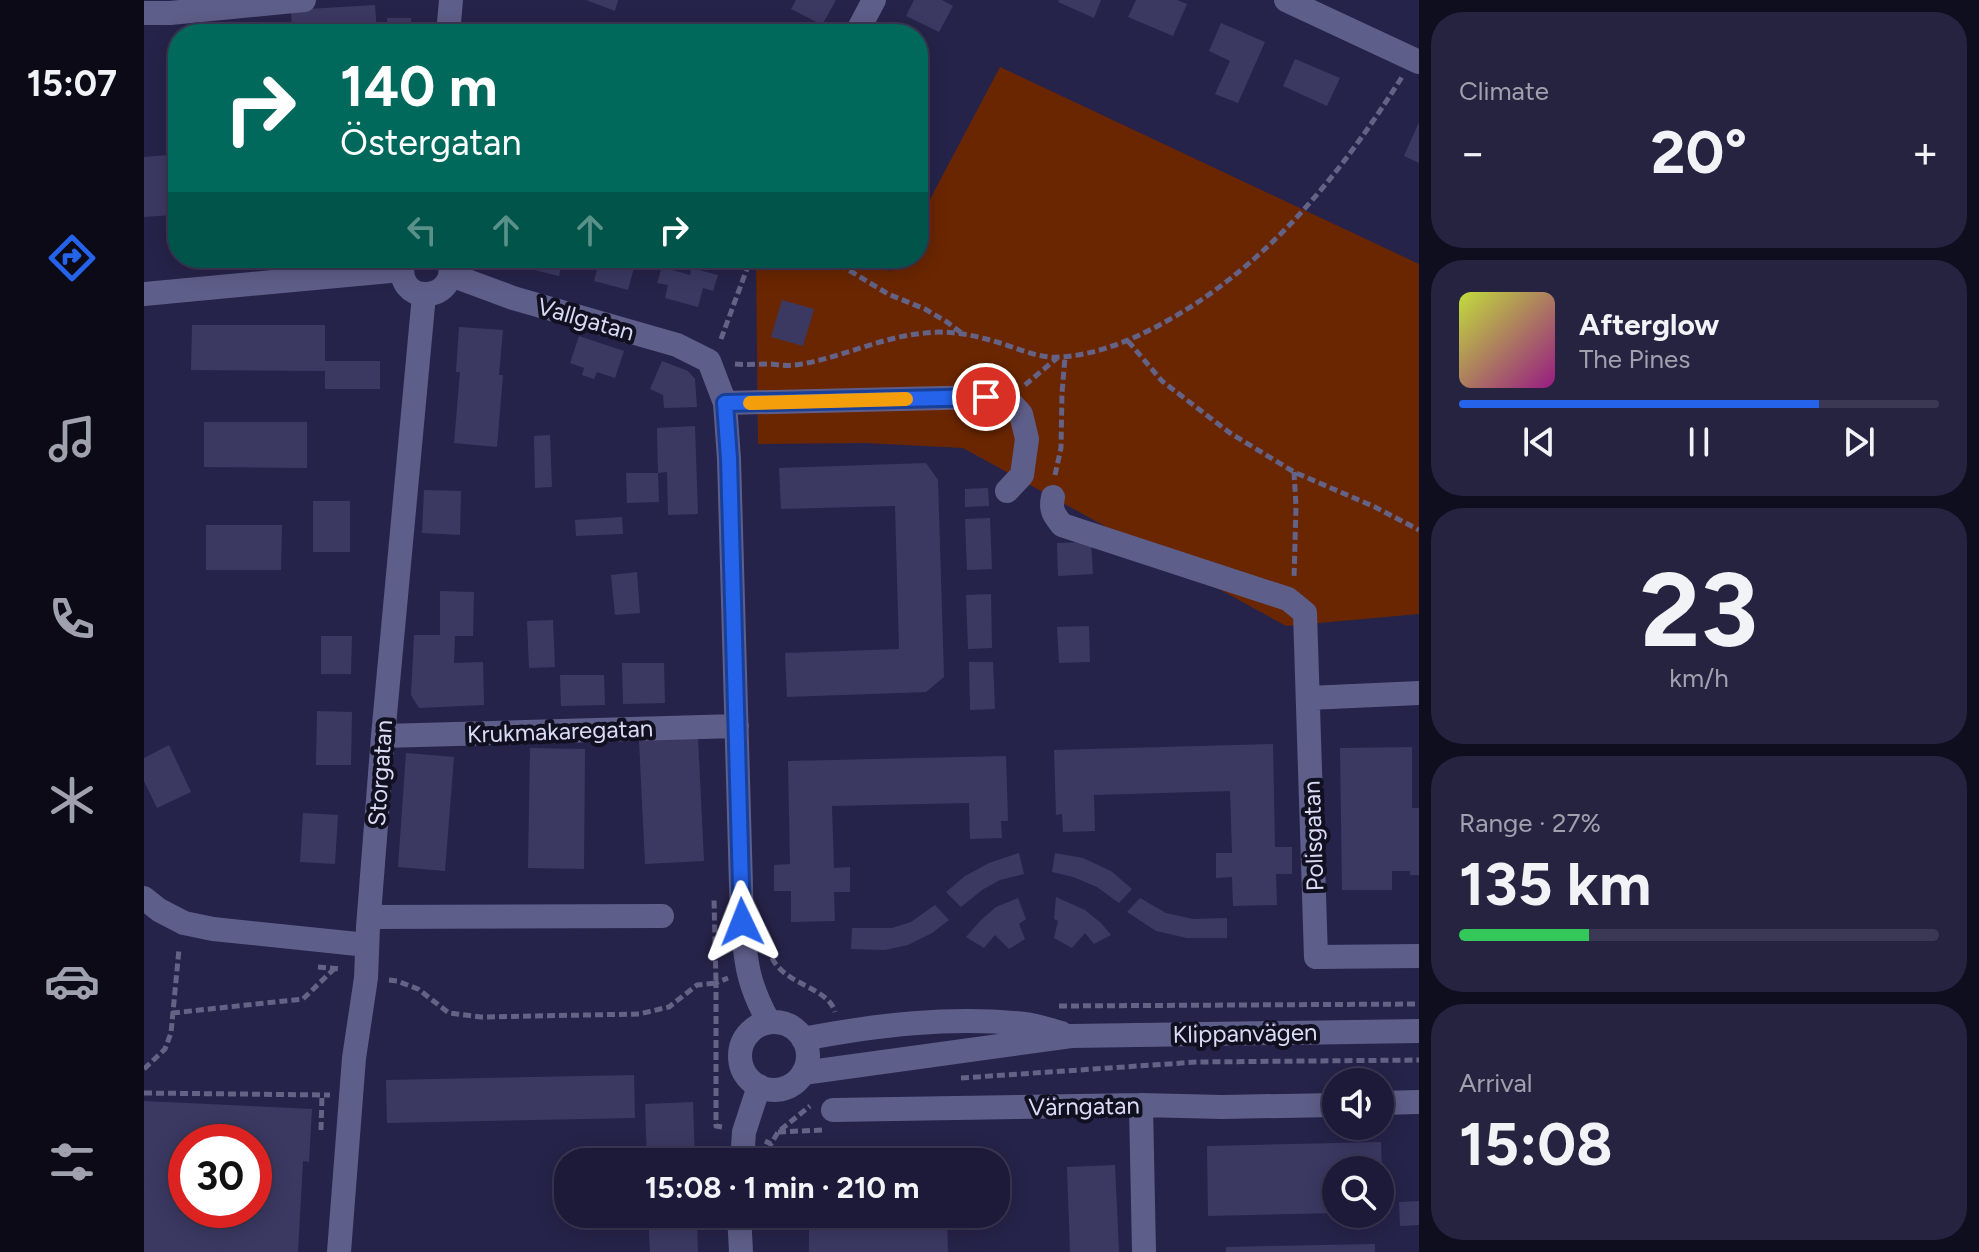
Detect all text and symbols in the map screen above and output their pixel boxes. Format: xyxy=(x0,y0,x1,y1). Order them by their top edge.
text: 140 m xyxy=(340,53,498,120)
icon: right xyxy=(208,56,312,160)
text: 15:07 xyxy=(27,62,117,105)
text: Climate xyxy=(1459,75,1549,107)
text: 20° xyxy=(1651,116,1747,188)
text: Östergatan xyxy=(340,121,522,164)
text: − xyxy=(1459,126,1486,179)
text: + xyxy=(1912,126,1939,179)
icon: left xyxy=(400,208,444,252)
icon: ahead xyxy=(484,208,528,252)
icon: ahead xyxy=(568,208,612,252)
icon: right xyxy=(652,208,696,252)
icon: directions xyxy=(44,230,100,286)
street label: Vallgatan xyxy=(534,291,638,347)
text: Afterglow xyxy=(1579,306,1719,343)
text: The Pines xyxy=(1579,343,1690,375)
pin xyxy=(952,363,1020,431)
icon: arrive xyxy=(964,375,1008,419)
icon: music xyxy=(44,411,100,467)
icon: previous xyxy=(1517,420,1561,464)
icon: pause xyxy=(1677,420,1721,464)
icon: next xyxy=(1837,420,1881,464)
text: 23 xyxy=(1640,547,1758,672)
icon: phone xyxy=(44,591,100,647)
text: km/h xyxy=(1669,662,1729,694)
street label: Krukmakaregatan xyxy=(466,713,654,749)
street label: Storgatan xyxy=(362,719,398,827)
icon: climate xyxy=(44,772,100,828)
street label: Polisgatan xyxy=(1297,780,1329,892)
text: Range · 27% xyxy=(1459,807,1601,839)
text: 135 km xyxy=(1459,848,1651,920)
position arrow xyxy=(700,880,784,964)
icon: car xyxy=(44,953,100,1009)
street label: Klippanvägen xyxy=(1172,1017,1318,1049)
text: Arrival xyxy=(1459,1067,1532,1099)
map controls xyxy=(1322,1068,1394,1228)
button: sound xyxy=(1322,1068,1394,1140)
street label: Värngatan xyxy=(1028,1091,1140,1121)
text: 15:08 xyxy=(1459,1108,1613,1180)
speed limit sign: 30 xyxy=(168,1124,272,1228)
icon: filters xyxy=(44,1134,100,1190)
button: search xyxy=(1322,1156,1394,1228)
text: 15:08 · 1 min · 210 m xyxy=(645,1169,919,1206)

